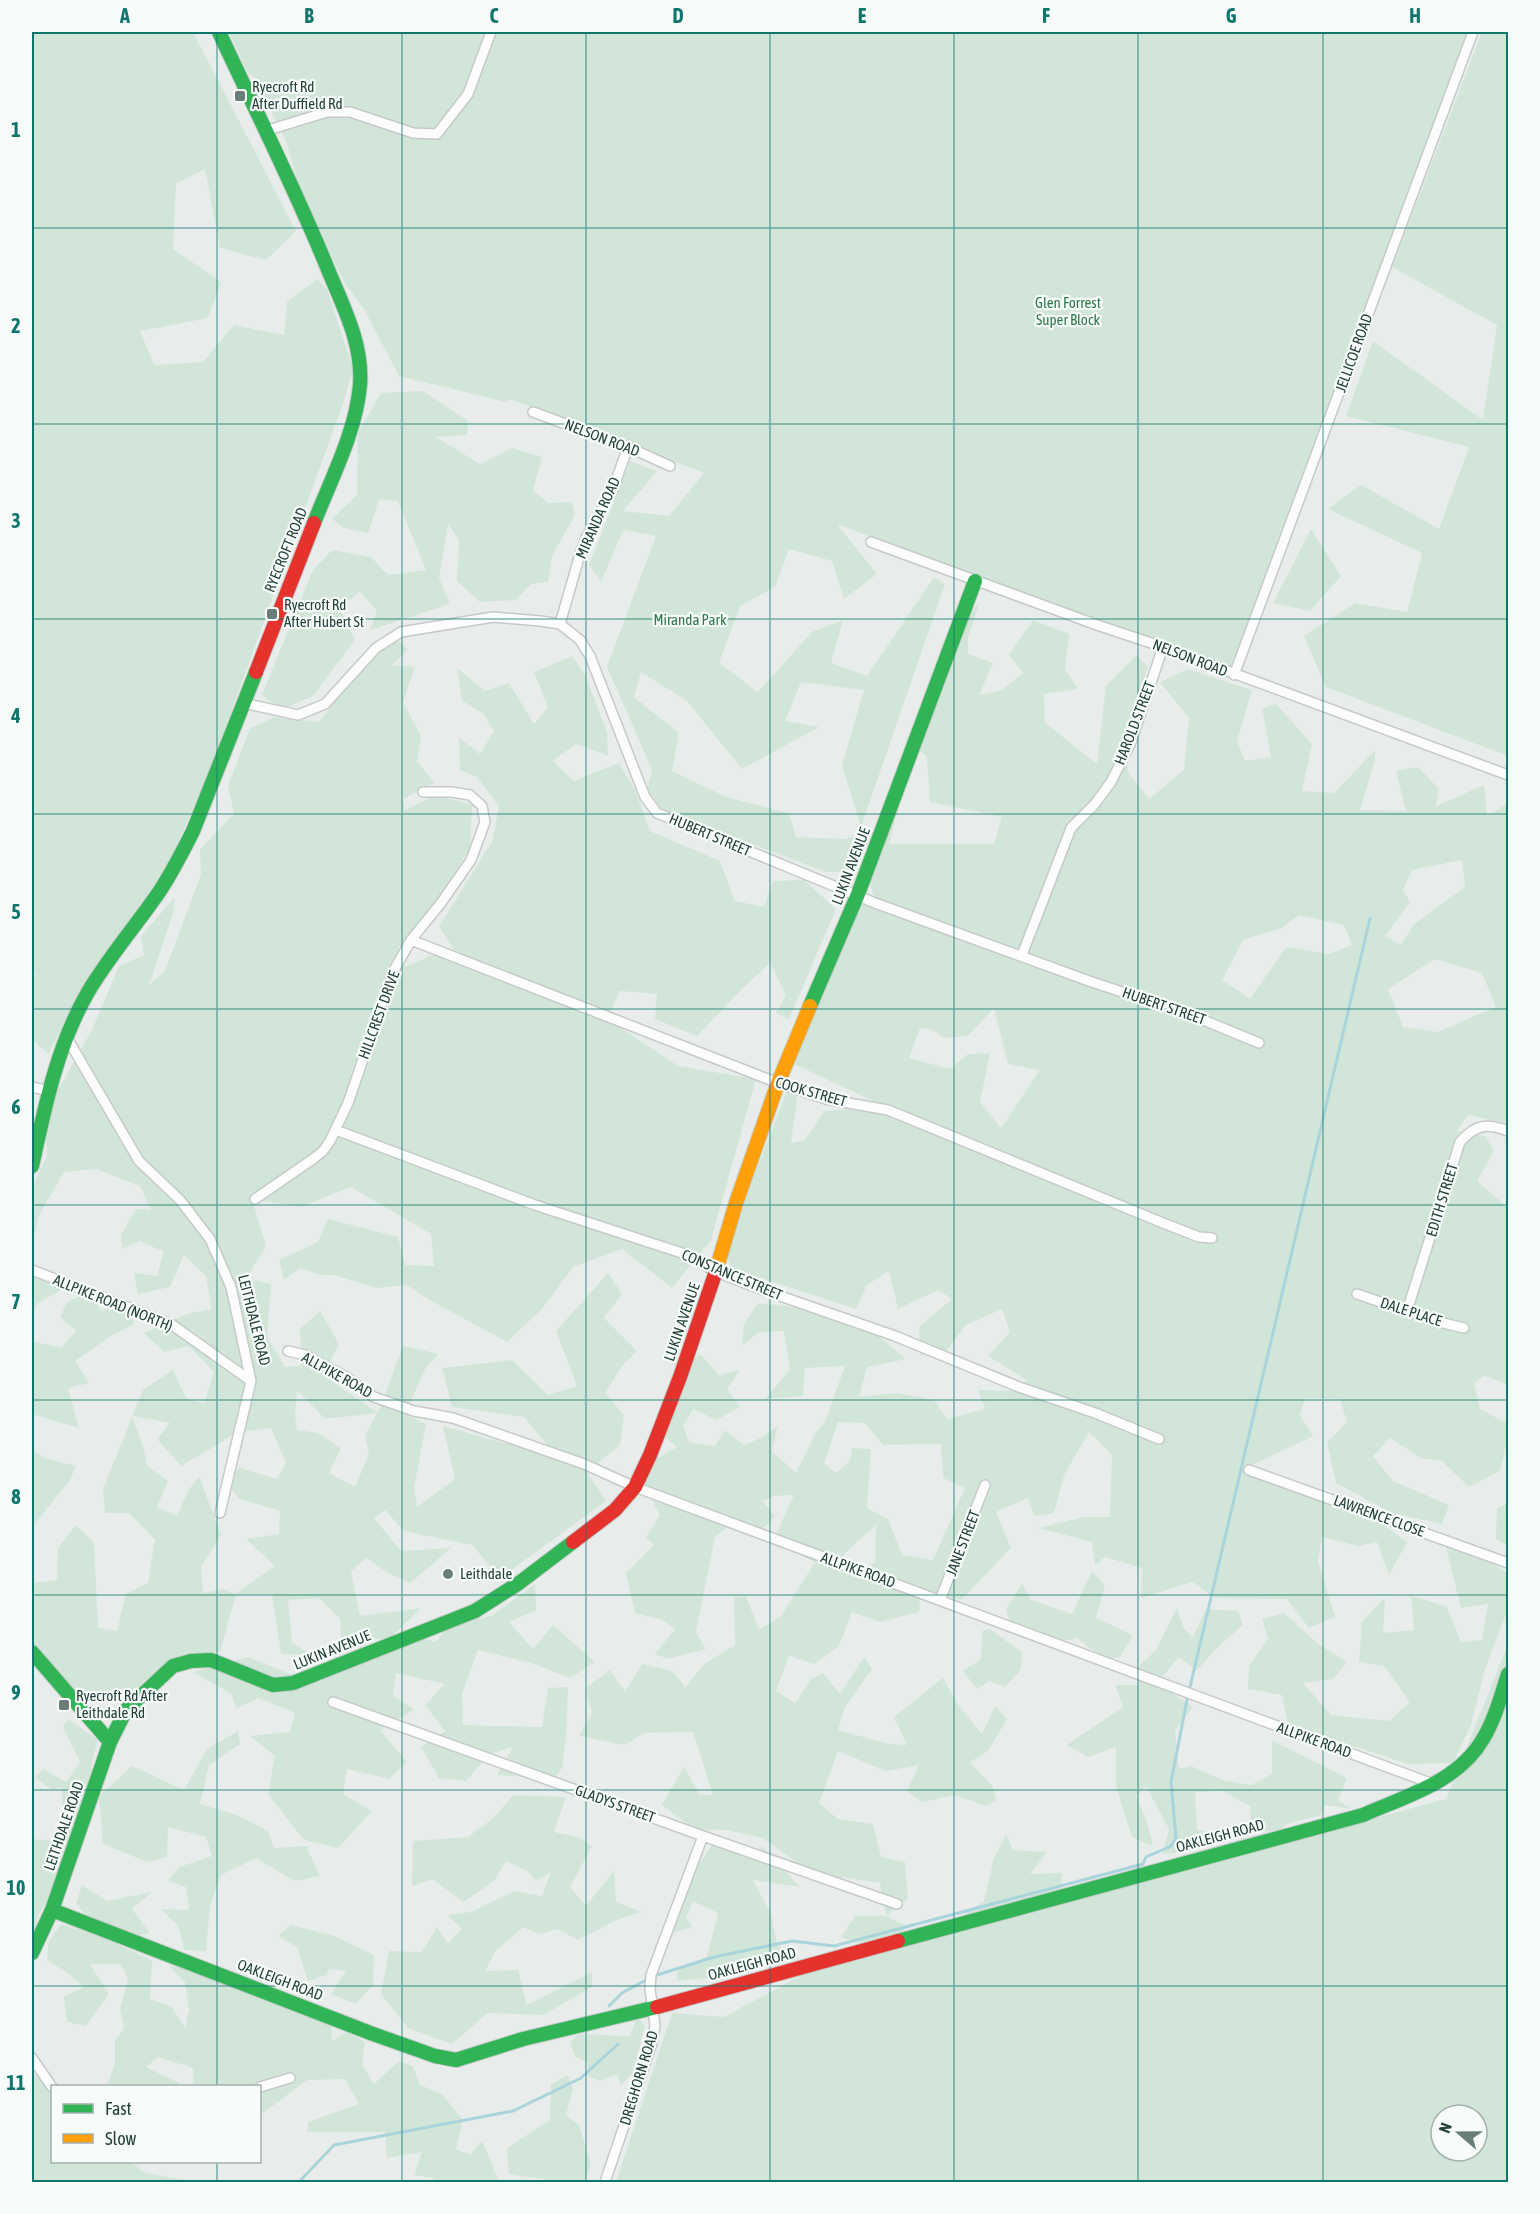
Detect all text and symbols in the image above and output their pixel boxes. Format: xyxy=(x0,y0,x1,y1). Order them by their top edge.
text: A xyxy=(119,4,130,27)
text: B xyxy=(304,4,314,27)
text: C xyxy=(490,4,499,27)
text: D xyxy=(672,4,684,27)
text: E xyxy=(858,4,867,27)
text: F xyxy=(1042,4,1050,27)
text: G xyxy=(1226,4,1237,27)
text: H xyxy=(1409,4,1421,27)
place label: Ryecroft Rd After Duffield Rd xyxy=(252,78,343,112)
marker: Ryecroft Rd After Duffield Rd xyxy=(233,89,247,103)
text: 1 xyxy=(11,118,21,141)
park label: Glen Forrest Super Block xyxy=(1035,294,1101,328)
street label: JELLICOE ROAD xyxy=(1331,311,1376,394)
text: 2 xyxy=(11,314,21,337)
street label: NELSON ROAD xyxy=(562,415,642,460)
street label: MIRANDA ROAD xyxy=(572,474,623,561)
street label: RYECROFT ROAD xyxy=(261,505,310,595)
text: 3 xyxy=(11,509,21,532)
place label: Ryecroft Rd After Hubert St xyxy=(284,596,364,630)
marker: Ryecroft Rd After Hubert St xyxy=(265,607,279,621)
park label: Miranda Park xyxy=(653,611,727,628)
street label: NELSON ROAD xyxy=(1150,635,1230,680)
street label: HAROLD STREET xyxy=(1111,678,1158,767)
text: 4 xyxy=(10,704,21,727)
street label: HUBERT STREET xyxy=(667,810,754,860)
street label: LUKIN AVENUE xyxy=(828,824,873,907)
text: 5 xyxy=(11,900,21,923)
street label: HILLCREST DRIVE xyxy=(355,968,403,1061)
street label: HUBERT STREET xyxy=(1120,983,1208,1028)
street label: COOK STREET xyxy=(774,1073,849,1110)
text: 6 xyxy=(11,1095,21,1118)
street label: EDITH STREET xyxy=(1422,1161,1461,1239)
street label: CONSTANCE STREET xyxy=(679,1246,785,1304)
street label: ALLPIKE ROAD (NORTH) xyxy=(51,1271,175,1334)
street label: LEITHDALE ROAD xyxy=(235,1273,274,1367)
street label: LUKIN AVENUE xyxy=(660,1280,703,1363)
text: 7 xyxy=(11,1290,21,1313)
street label: DALE PLACE xyxy=(1378,1294,1445,1330)
street label: ALLPIKE ROAD xyxy=(299,1348,375,1401)
text: 8 xyxy=(11,1485,21,1508)
street label: LAWRENCE CLOSE xyxy=(1331,1491,1427,1540)
street label: JANE STREET xyxy=(942,1507,983,1578)
street label: ALLPIKE ROAD xyxy=(819,1548,898,1591)
place label: Leithdale xyxy=(460,1565,513,1582)
marker: Leithdale xyxy=(441,1567,455,1581)
street label: LUKIN AVENUE xyxy=(291,1626,373,1673)
text: 9 xyxy=(11,1681,21,1704)
place label: Ryecroft Rd After Leithdale Rd xyxy=(76,1687,168,1721)
marker: Ryecroft Rd After Leithdale Rd xyxy=(57,1698,71,1712)
street label: ALLPIKE ROAD xyxy=(1275,1718,1354,1761)
street label: LEITHDALE ROAD xyxy=(40,1779,87,1873)
street label: GLADYS STREET xyxy=(573,1781,658,1826)
street label: OAKLEIGH ROAD xyxy=(1174,1816,1266,1855)
text: 10 xyxy=(7,1876,25,1899)
street label: OAKLEIGH ROAD xyxy=(706,1944,798,1983)
street label: OAKLEIGH ROAD xyxy=(235,1955,325,2004)
street label: DREGHORN ROAD xyxy=(616,2029,661,2127)
text: 11 xyxy=(7,2071,25,2094)
legend xyxy=(51,2085,261,2163)
text: Fast xyxy=(105,2098,132,2119)
north arrow xyxy=(1429,2103,1489,2163)
text: N xyxy=(1435,2120,1455,2135)
text: Slow xyxy=(105,2128,136,2149)

